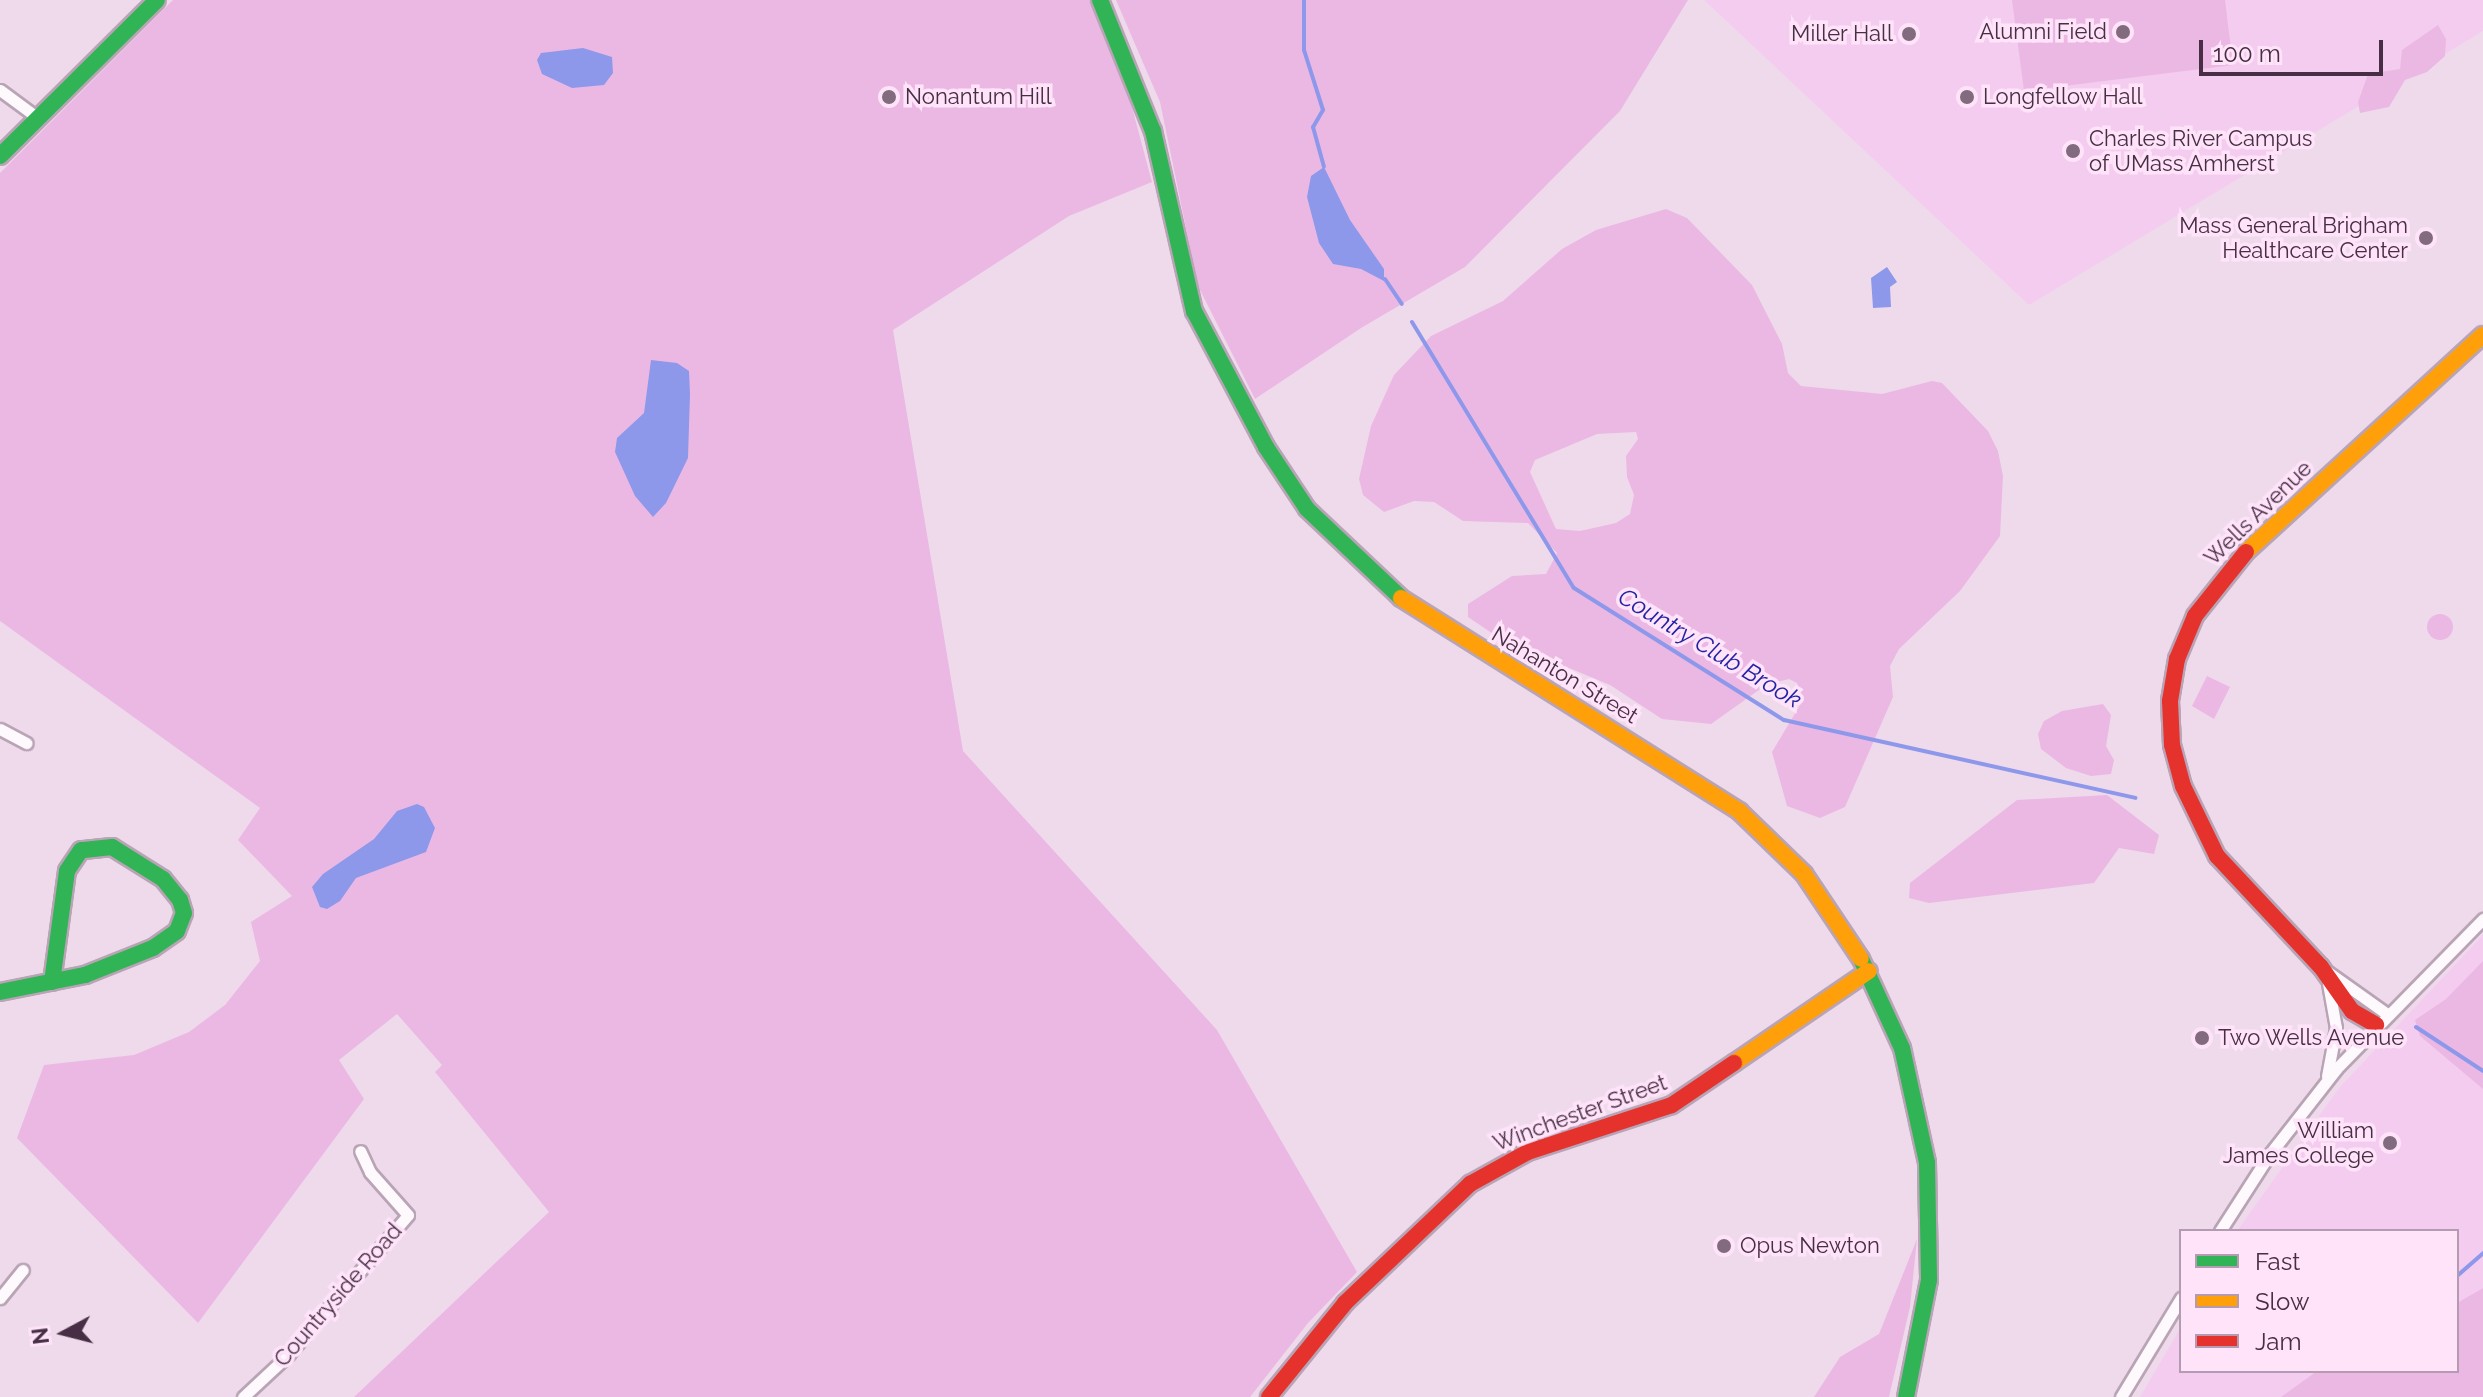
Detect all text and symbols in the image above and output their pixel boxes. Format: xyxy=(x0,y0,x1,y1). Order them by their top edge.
place label: Alumni Field xyxy=(1979,19,2107,45)
place label: Miller Hall xyxy=(1791,21,1893,47)
marker: Alumni Field xyxy=(2114,23,2132,41)
scale bar xyxy=(2203,24,2387,74)
marker: Miller Hall xyxy=(1900,25,1918,43)
text: 100 m xyxy=(2213,39,2281,68)
place label: Nonantum Hill xyxy=(905,84,1052,110)
place label: Longfellow Hall xyxy=(1983,84,2143,110)
marker: Nonantum Hill xyxy=(880,88,898,106)
marker: Longfellow Hall xyxy=(1958,88,1976,106)
place label: Charles River Campus of UMass Amherst xyxy=(2089,125,2313,176)
marker: Charles River Campus of UMass Amherst xyxy=(2064,142,2082,160)
place label: Mass General Brigham Healthcare Center xyxy=(2178,212,2408,264)
marker: Mass General Brigham Healthcare Center xyxy=(2415,227,2437,249)
street label: Wells Avenue xyxy=(2199,455,2317,571)
water label: Country Club Brook xyxy=(1613,582,1807,714)
street label: Nahanton Street xyxy=(1487,621,1643,729)
place label: Two Wells Avenue xyxy=(2218,1025,2406,1051)
marker: Two Wells Avenue xyxy=(2193,1029,2211,1047)
street label: Winchester Street xyxy=(1489,1069,1671,1157)
place label: William James College xyxy=(2223,1117,2374,1168)
marker: William James College xyxy=(2381,1134,2399,1152)
street label: Countryside Road xyxy=(269,1218,407,1372)
legend xyxy=(2179,1229,2459,1373)
place label: Opus Newton xyxy=(1740,1233,1880,1259)
marker: Opus Newton xyxy=(1715,1237,1733,1255)
text: Fast xyxy=(2255,1247,2300,1276)
text: Slow xyxy=(2255,1287,2309,1316)
north arrow xyxy=(24,1293,104,1373)
text: N xyxy=(26,1326,54,1346)
text: Jam xyxy=(2255,1327,2301,1356)

